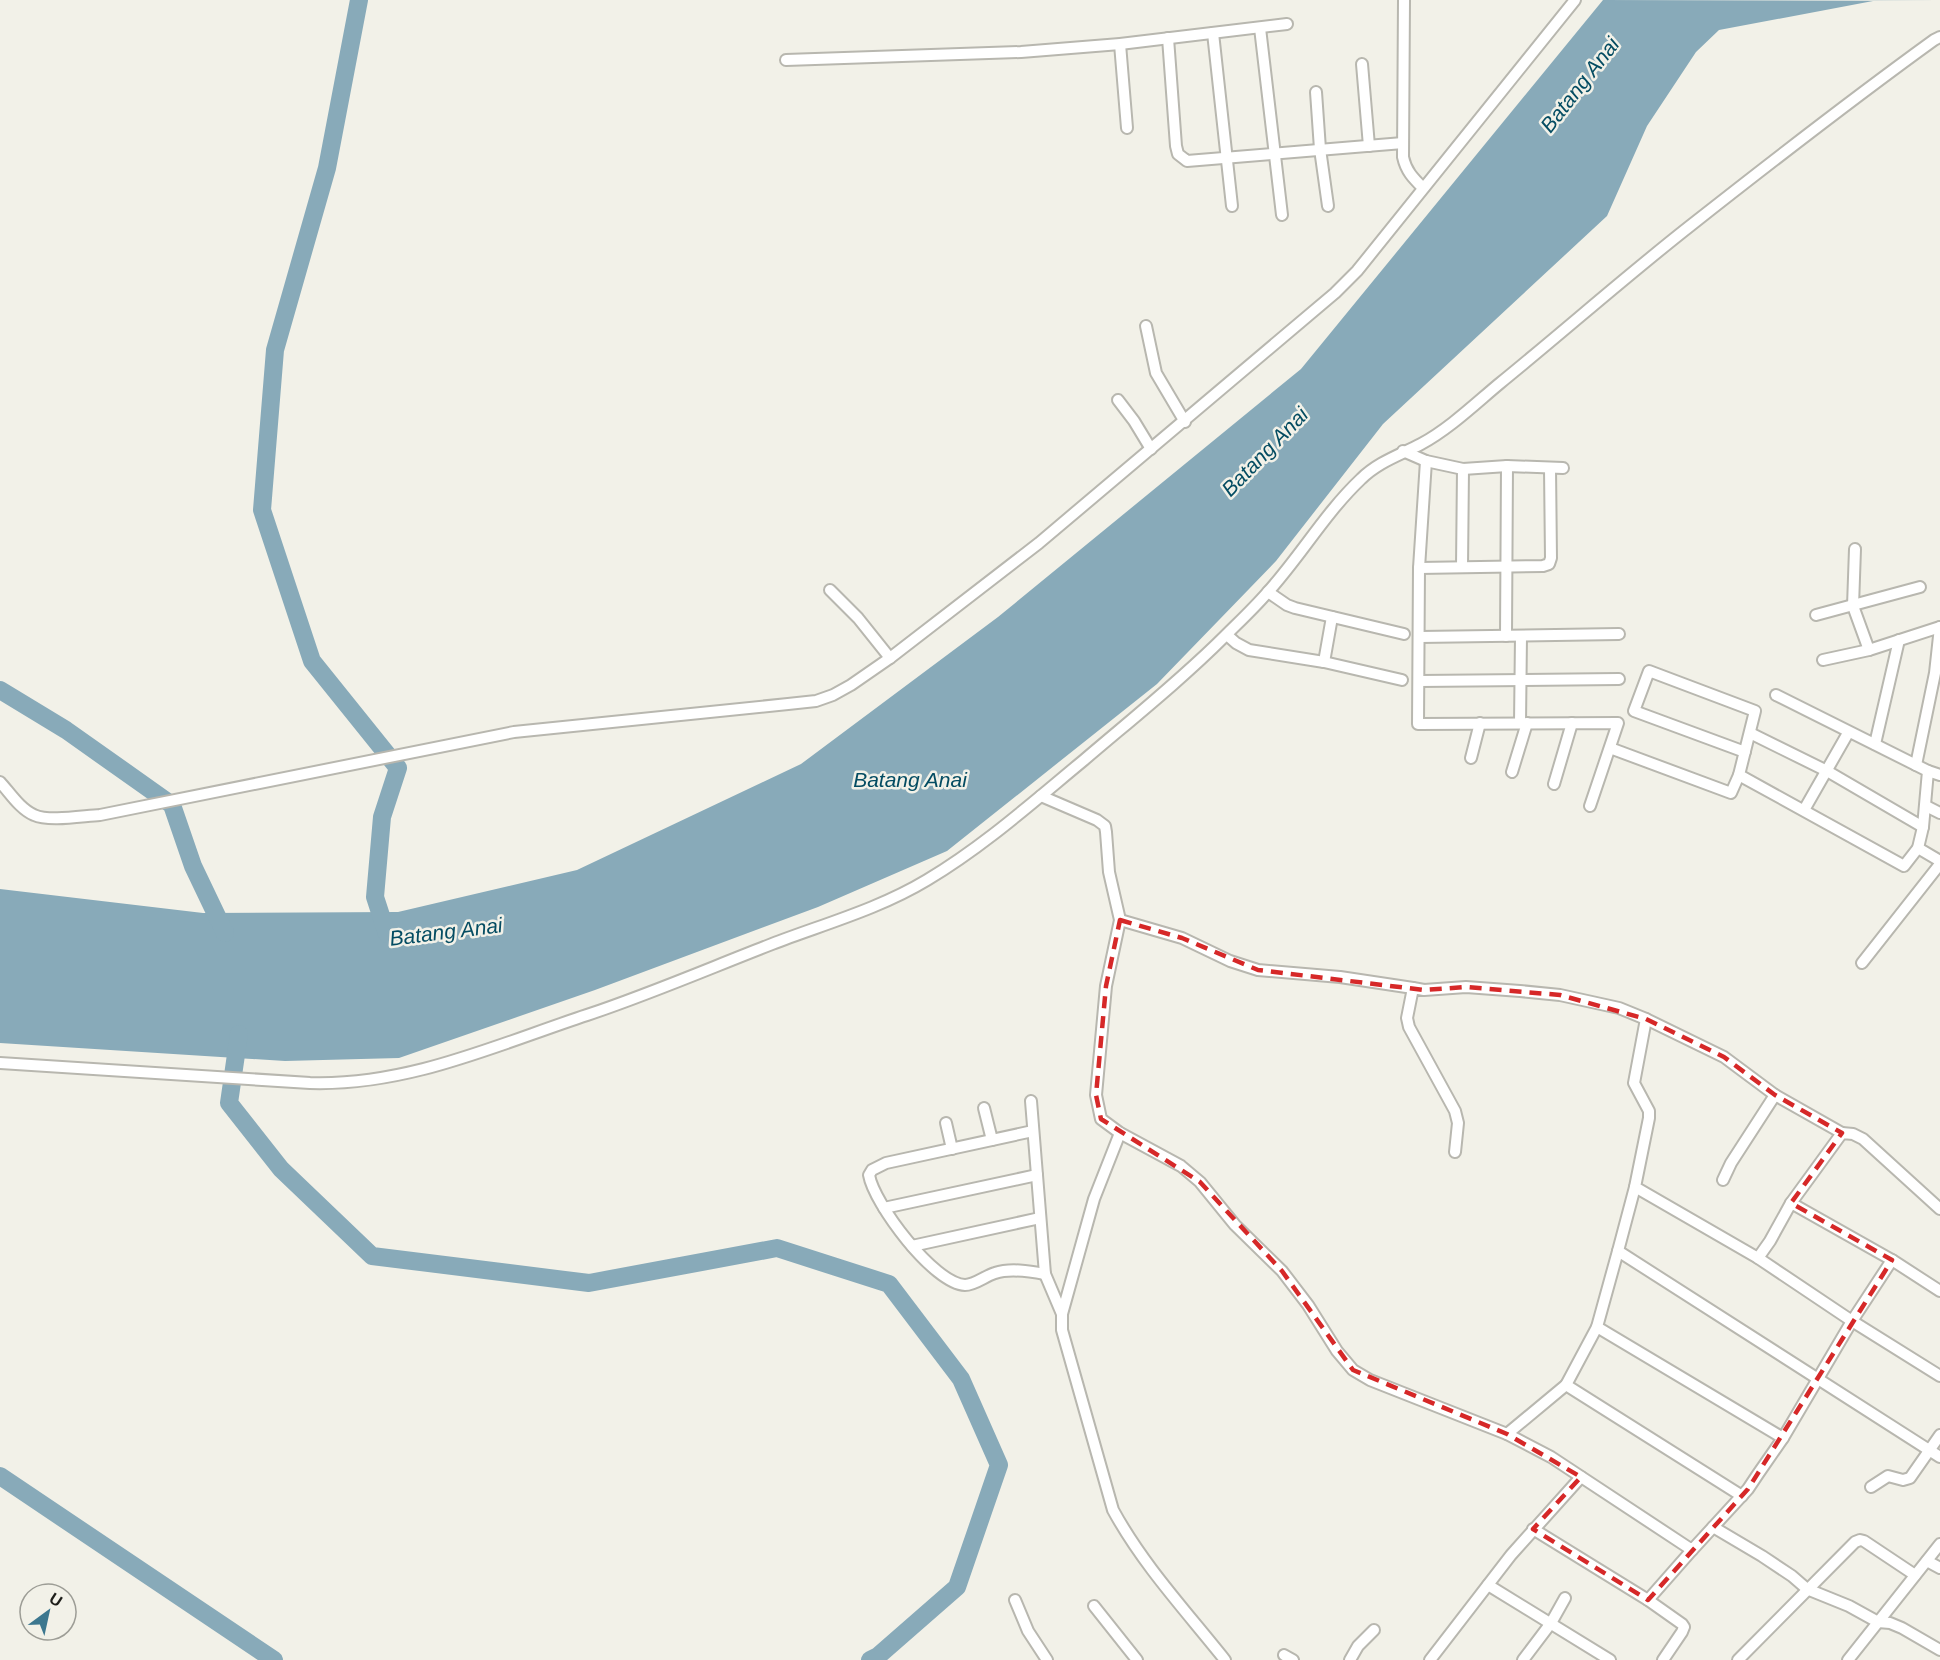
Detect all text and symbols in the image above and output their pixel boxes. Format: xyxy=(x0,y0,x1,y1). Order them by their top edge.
water label: Batang Anai xyxy=(1536,32,1624,137)
water label: Batang Anai xyxy=(1217,402,1313,501)
water label: Batang Anai xyxy=(853,768,968,791)
water label: Batang Anai xyxy=(388,913,505,950)
north arrow xyxy=(18,1582,78,1642)
text: U xyxy=(46,1590,65,1610)

